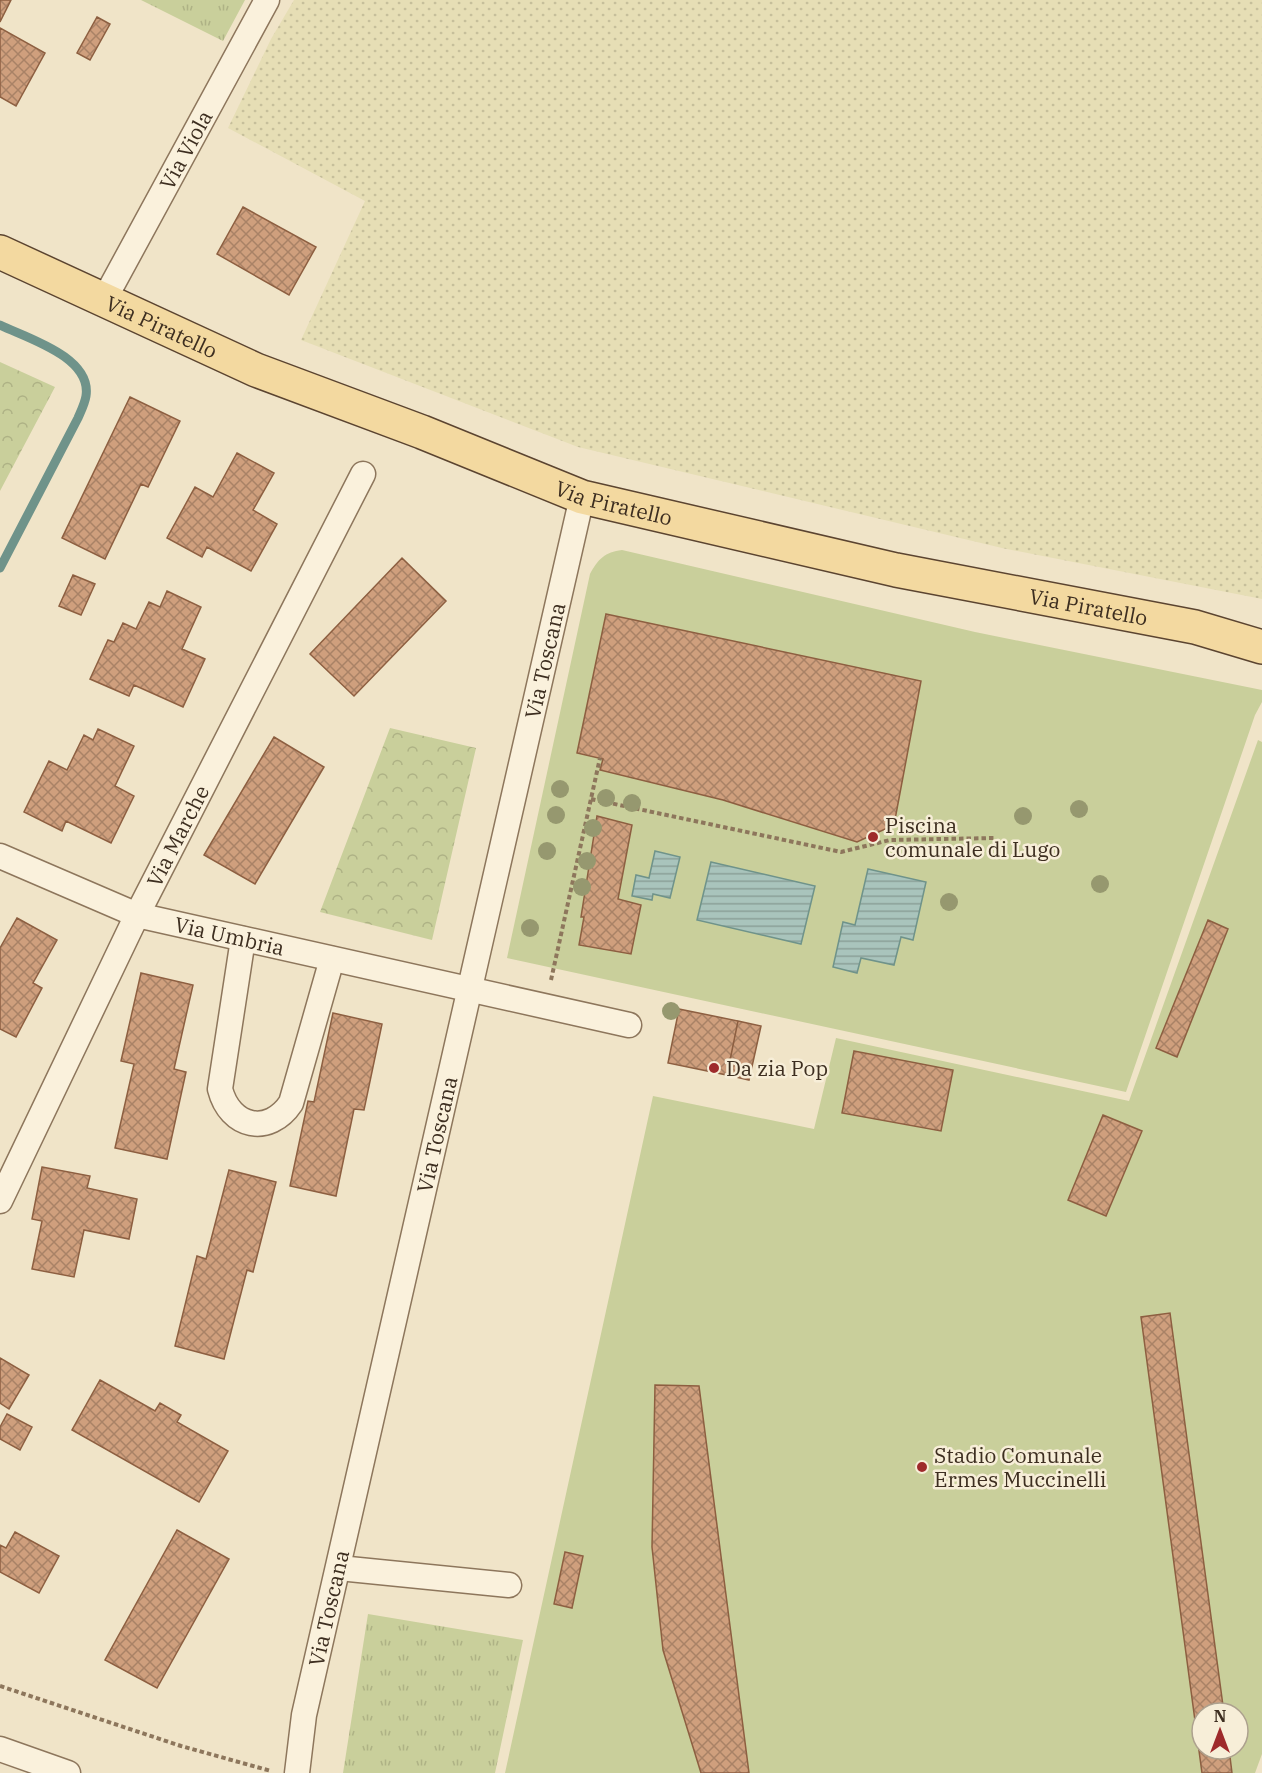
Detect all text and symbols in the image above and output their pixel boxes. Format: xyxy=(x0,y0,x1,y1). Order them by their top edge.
street label: Via Viola xyxy=(153,105,219,194)
street label: Via Piratello xyxy=(101,289,222,364)
street label: Via Piratello xyxy=(551,474,675,532)
street label: Via Piratello xyxy=(1027,582,1150,632)
street label: Via Toscana xyxy=(518,600,572,721)
street label: Via Marche xyxy=(140,780,215,892)
place label: Piscina comunale di Lugo xyxy=(885,811,1060,863)
marker: Piscina comunale di Lugo xyxy=(866,830,880,844)
street label: Via Umbria xyxy=(172,910,287,962)
place label: Da zia Pop xyxy=(726,1054,828,1082)
marker: Da zia Pop xyxy=(707,1061,721,1075)
street label: Via Toscana xyxy=(410,1073,463,1195)
place label: Stadio Comunale Ermes Muccinelli xyxy=(934,1441,1106,1493)
marker: Stadio Comunale Ermes Muccinelli xyxy=(915,1460,929,1474)
street label: Via Toscana xyxy=(302,1547,355,1669)
north arrow xyxy=(1190,1701,1250,1761)
text: N xyxy=(1214,1706,1226,1726)

